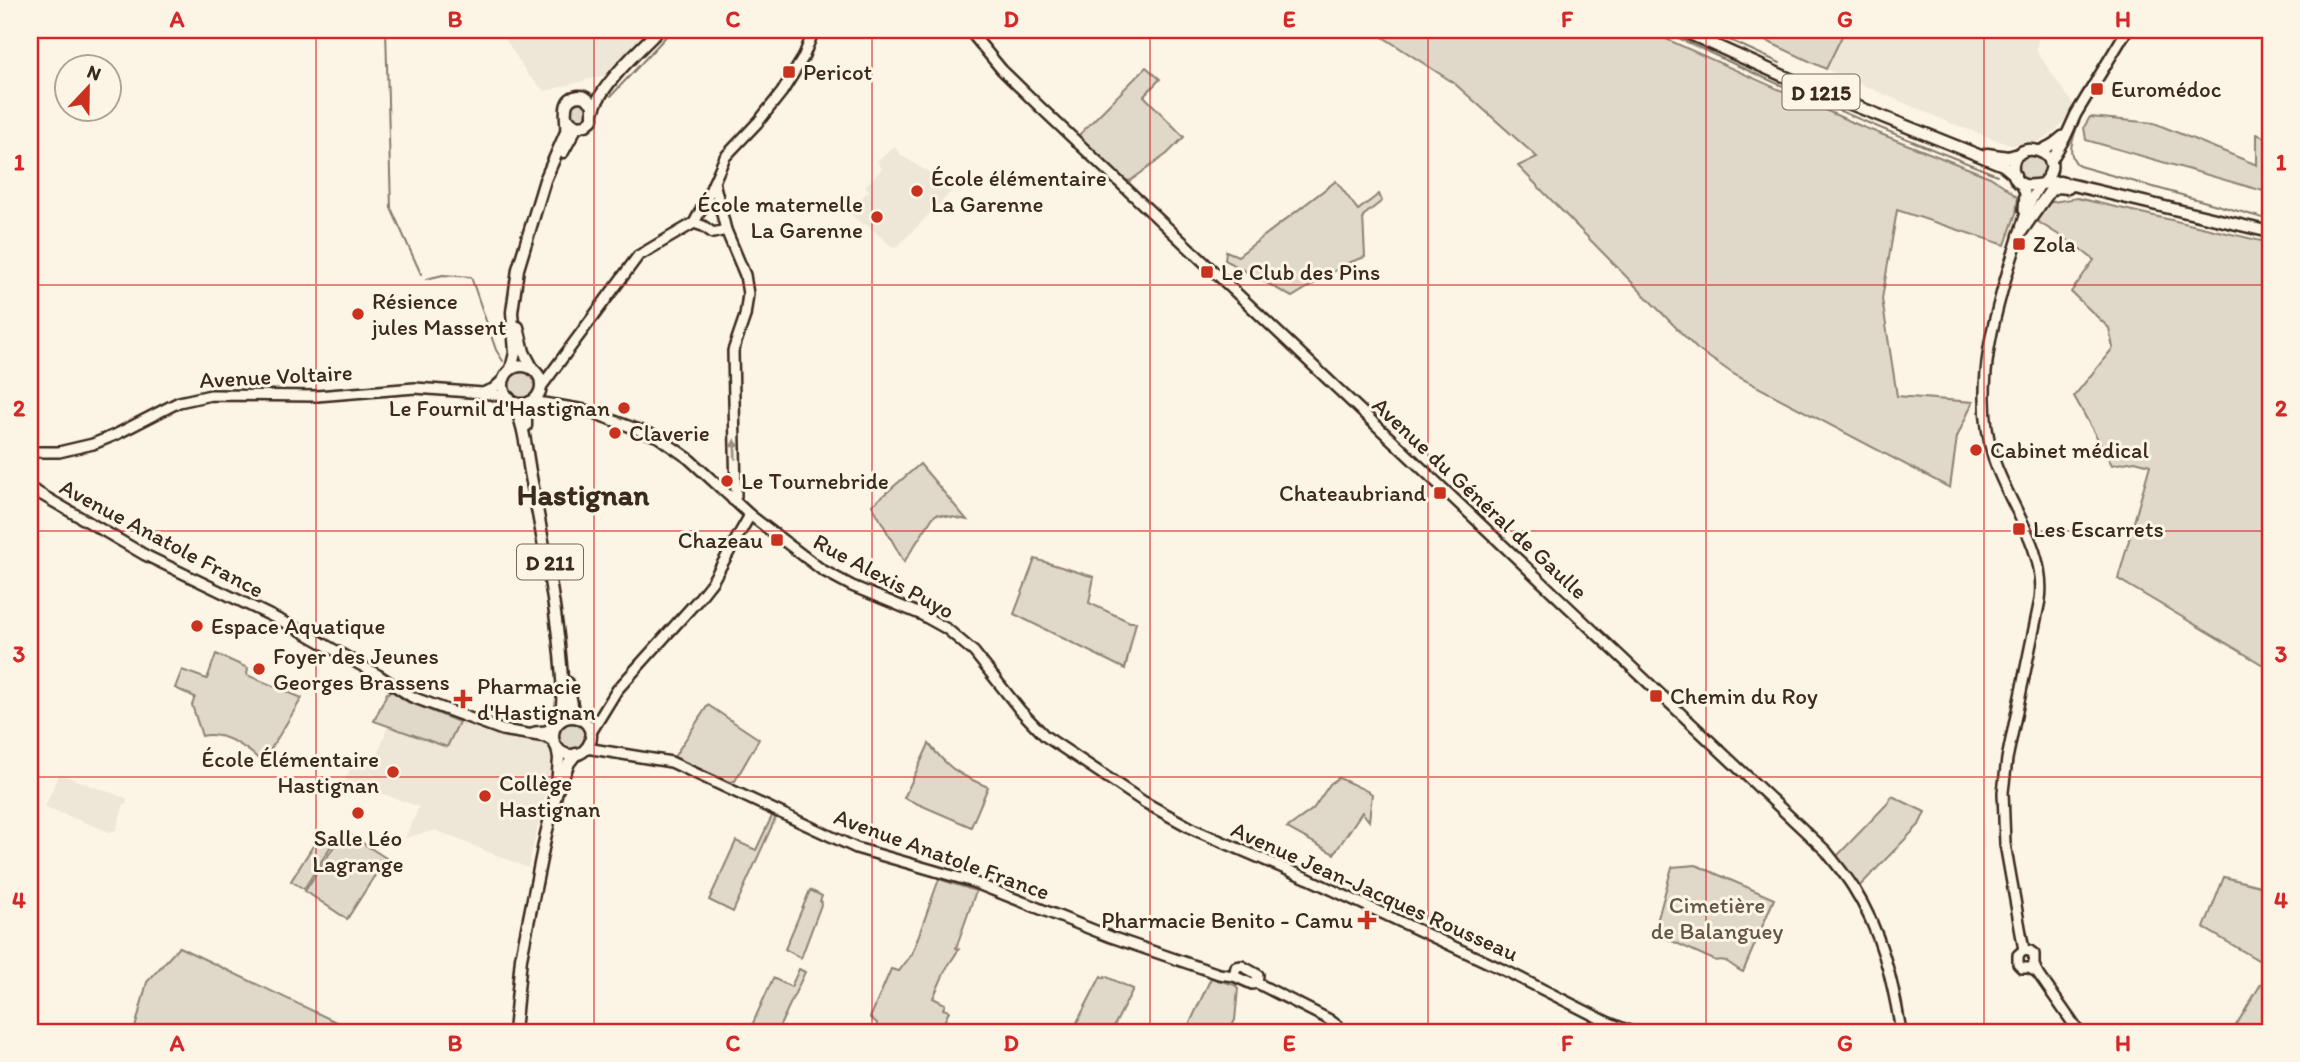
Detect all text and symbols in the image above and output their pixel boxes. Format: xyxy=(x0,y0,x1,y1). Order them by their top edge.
text: A xyxy=(169,5,185,33)
text: B xyxy=(448,5,463,33)
text: C xyxy=(726,5,741,33)
text: D xyxy=(1003,5,1019,33)
text: E xyxy=(1283,5,1296,33)
text: F xyxy=(1561,5,1574,33)
text: G xyxy=(1837,5,1853,33)
text: H xyxy=(2115,5,2131,33)
north arrow xyxy=(52,52,122,122)
place label: Pericot xyxy=(803,58,873,86)
text: N xyxy=(84,60,104,86)
marker: Pericot xyxy=(781,64,797,80)
road number: D 1215 xyxy=(1783,74,1860,110)
place label: Euromédoc xyxy=(2111,75,2222,103)
marker: Euromédoc xyxy=(2089,81,2105,97)
text: 1 xyxy=(14,148,25,176)
text: 1 xyxy=(2276,148,2287,176)
place label: École élémentaire La Garenne xyxy=(931,164,1107,218)
marker: École élémentaire La Garenne xyxy=(909,183,925,199)
place label: École maternelle La Garenne xyxy=(697,190,863,244)
marker: École maternelle La Garenne xyxy=(869,209,885,225)
place label: Zola xyxy=(2033,230,2076,258)
marker: Zola xyxy=(2011,236,2027,252)
place label: Le Club des Pins xyxy=(1221,258,1380,286)
marker: Le Club des Pins xyxy=(1199,264,1215,280)
place label: Résience jules Massent xyxy=(371,287,507,341)
marker: Résience jules Massent xyxy=(350,306,366,322)
street label: Avenue Voltaire xyxy=(199,358,353,394)
street label: Avenue du Général de Gaulle xyxy=(1367,391,1593,605)
text: 2 xyxy=(13,394,26,422)
place label: Le Fournil d'Hastignan xyxy=(389,394,610,422)
text: 2 xyxy=(2275,394,2288,422)
marker: Le Fournil d'Hastignan xyxy=(616,400,632,416)
place label: Claverie xyxy=(629,419,710,447)
marker: Claverie xyxy=(607,425,623,441)
place label: Cabinet médical xyxy=(1990,436,2149,464)
one-way arrow xyxy=(729,437,740,459)
marker: Cabinet médical xyxy=(1968,442,1984,458)
place label: Le Tournebride xyxy=(741,467,889,495)
street label: Avenue Anatole France xyxy=(55,472,269,604)
marker: Le Tournebride xyxy=(719,473,735,489)
district label: Hastignan xyxy=(517,476,650,513)
place label: Chateaubriand xyxy=(1279,479,1426,507)
marker: Chateaubriand xyxy=(1432,485,1448,501)
place label: Les Escarrets xyxy=(2033,515,2164,543)
marker: Les Escarrets xyxy=(2011,521,2027,537)
place label: Chazeau xyxy=(678,526,763,554)
street label: Rue Alexis Puyo xyxy=(809,527,959,625)
marker: Chazeau xyxy=(769,532,785,548)
road number: D 211 xyxy=(517,544,583,580)
place label: Espace Aquatique xyxy=(211,612,385,640)
marker: Espace Aquatique xyxy=(189,618,205,634)
text: 3 xyxy=(13,640,26,668)
text: 3 xyxy=(2275,640,2288,668)
place label: Foyer des Jeunes Georges Brassens xyxy=(273,642,450,696)
marker: Foyer des Jeunes Georges Brassens xyxy=(251,661,267,677)
place label: Pharmacie d'Hastignan xyxy=(477,672,596,726)
place label: Chemin du Roy xyxy=(1670,682,1818,710)
marker: Chemin du Roy xyxy=(1648,688,1664,704)
marker: Pharmacie d'Hastignan xyxy=(455,691,471,707)
place label: École Élémentaire Hastignan xyxy=(202,745,379,799)
marker: École Élémentaire Hastignan xyxy=(385,764,401,780)
place label: Collège Hastignan xyxy=(499,769,601,823)
marker: Collège Hastignan xyxy=(477,788,493,804)
street label: Avenue Anatole France xyxy=(830,802,1054,906)
marker: Salle Léo Lagrange xyxy=(350,805,366,821)
street label: Avenue Jean-Jacques Rousseau xyxy=(1227,815,1523,967)
place label: Salle Léo Lagrange xyxy=(312,824,404,878)
text: 4 xyxy=(12,886,26,914)
text: 4 xyxy=(2274,886,2288,914)
park label: Cimetière de Balanguey xyxy=(1651,891,1784,945)
place label: Pharmacie Benito - Camu xyxy=(1101,906,1353,934)
marker: Pharmacie Benito - Camu xyxy=(1359,912,1375,928)
text: A xyxy=(169,1029,185,1057)
text: B xyxy=(448,1029,463,1057)
text: C xyxy=(726,1029,741,1057)
text: D xyxy=(1003,1029,1019,1057)
text: E xyxy=(1283,1029,1296,1057)
text: F xyxy=(1561,1029,1574,1057)
text: G xyxy=(1837,1029,1853,1057)
text: H xyxy=(2115,1029,2131,1057)

